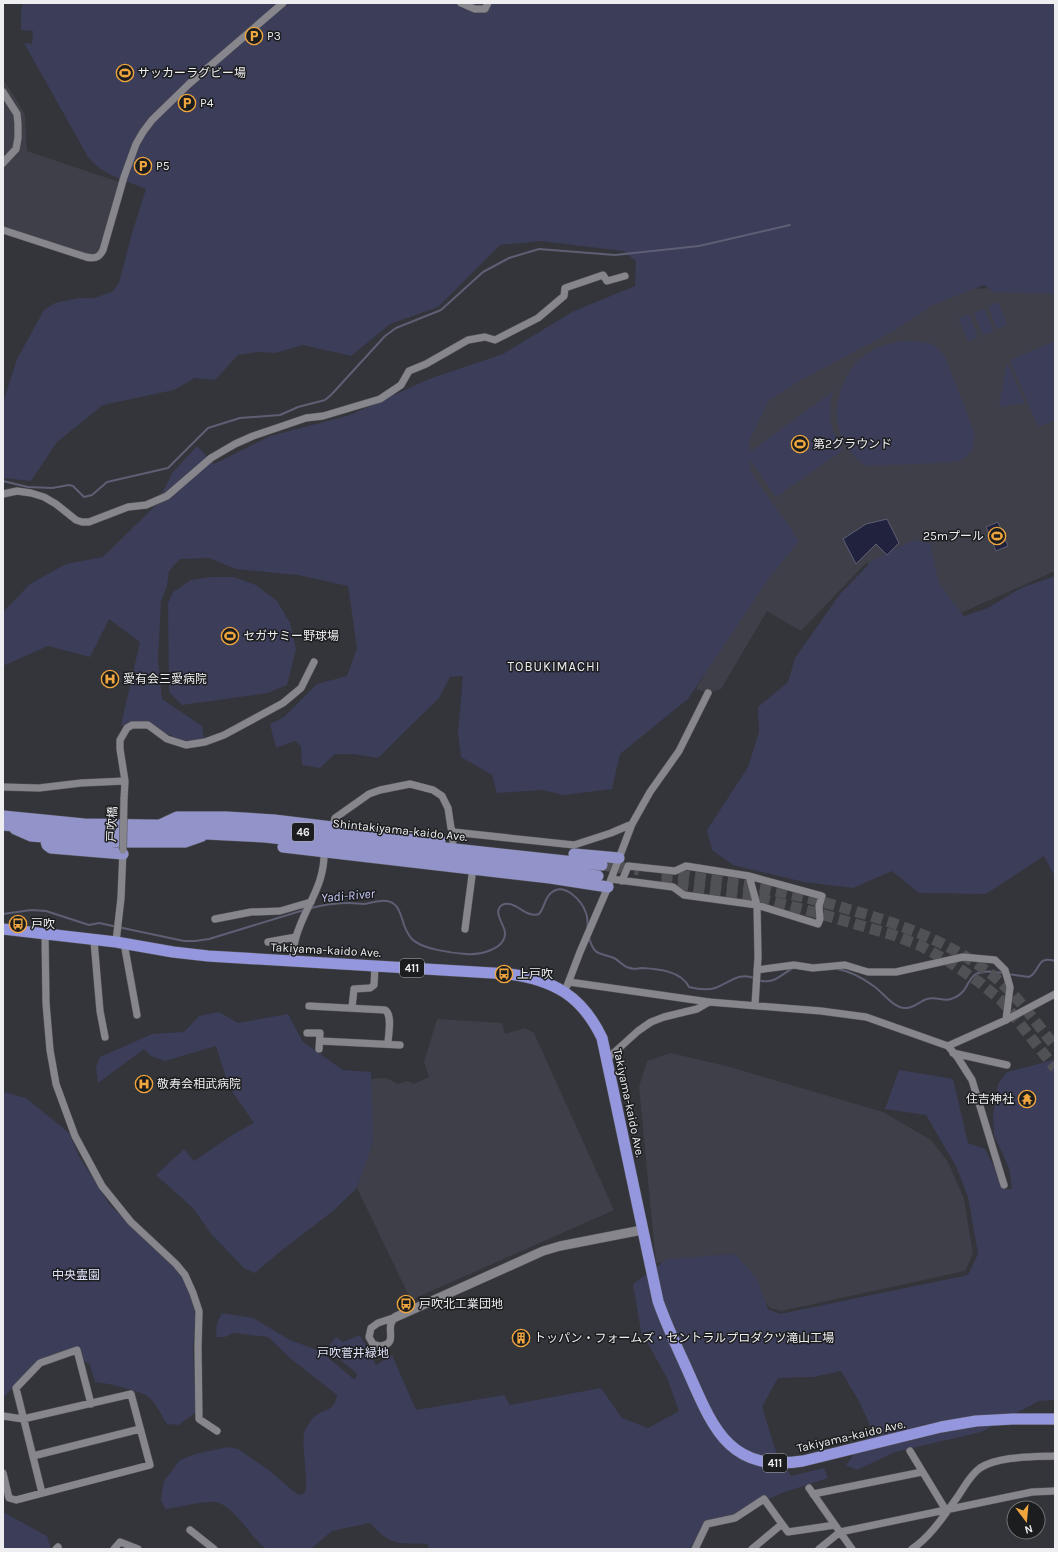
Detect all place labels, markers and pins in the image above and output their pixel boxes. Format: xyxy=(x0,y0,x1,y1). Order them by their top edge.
parking icon: P3 xyxy=(244,26,264,46)
place label: P3 xyxy=(267,29,281,43)
sports icon: サッカーラグビー場 xyxy=(115,63,135,83)
place label: サッカーラグビー場 xyxy=(138,66,246,80)
parking icon: P4 xyxy=(177,93,197,113)
place label: P4 xyxy=(200,96,214,110)
parking icon: P5 xyxy=(133,156,153,176)
place label: P5 xyxy=(156,159,170,173)
sports icon: 第2グラウンド xyxy=(790,434,810,454)
place label: 第2グラウンド xyxy=(813,437,892,451)
sports icon: 25mプール xyxy=(987,526,1007,546)
place label: 25mプール xyxy=(923,529,984,543)
sports icon: セガサミー野球場 xyxy=(220,626,240,646)
place label: セガサミー野球場 xyxy=(243,629,339,643)
hospital icon: 愛有会三愛病院 xyxy=(100,669,120,689)
place label: 愛有会三愛病院 xyxy=(123,672,207,686)
bus stop icon: 戸吹 xyxy=(8,914,28,934)
place label: 戸吹 xyxy=(31,917,55,931)
bus stop icon: 上戸吹 xyxy=(494,964,514,984)
place label: 上戸吹 xyxy=(517,967,553,981)
hospital icon: 敬寿会相武病院 xyxy=(134,1074,154,1094)
place label: 敬寿会相武病院 xyxy=(157,1077,241,1091)
temple icon: 住吉神社 xyxy=(1017,1089,1037,1109)
place label: 住吉神社 xyxy=(966,1092,1014,1106)
bus stop icon: 戸吹北工業団地 xyxy=(396,1294,416,1314)
place label: 戸吹北工業団地 xyxy=(419,1297,503,1311)
building icon: トッパン・フォームズ・セントラルプロダクツ滝山工場 xyxy=(511,1328,531,1348)
place label: トッパン・フォームズ・セントラルプロダクツ滝山工場 xyxy=(534,1331,834,1345)

